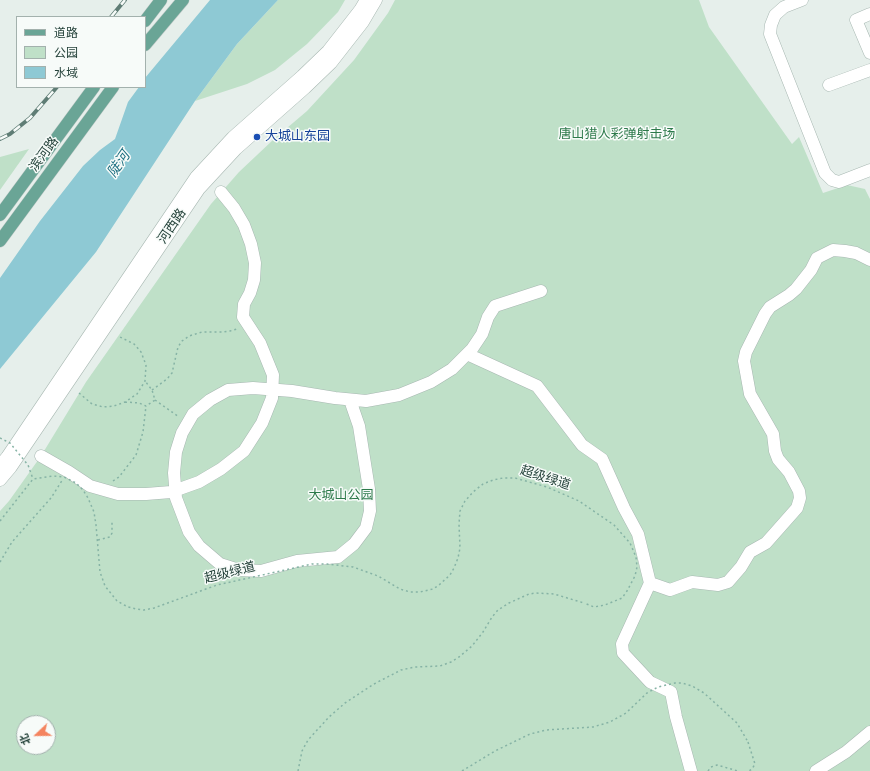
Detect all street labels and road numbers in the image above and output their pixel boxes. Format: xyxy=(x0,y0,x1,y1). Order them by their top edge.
street label: 滨河路 xyxy=(27,135,63,175)
street label: 河西路 xyxy=(156,206,190,248)
street label: 超级绿道 xyxy=(518,464,572,494)
street label: 超级绿道 xyxy=(203,560,257,588)

